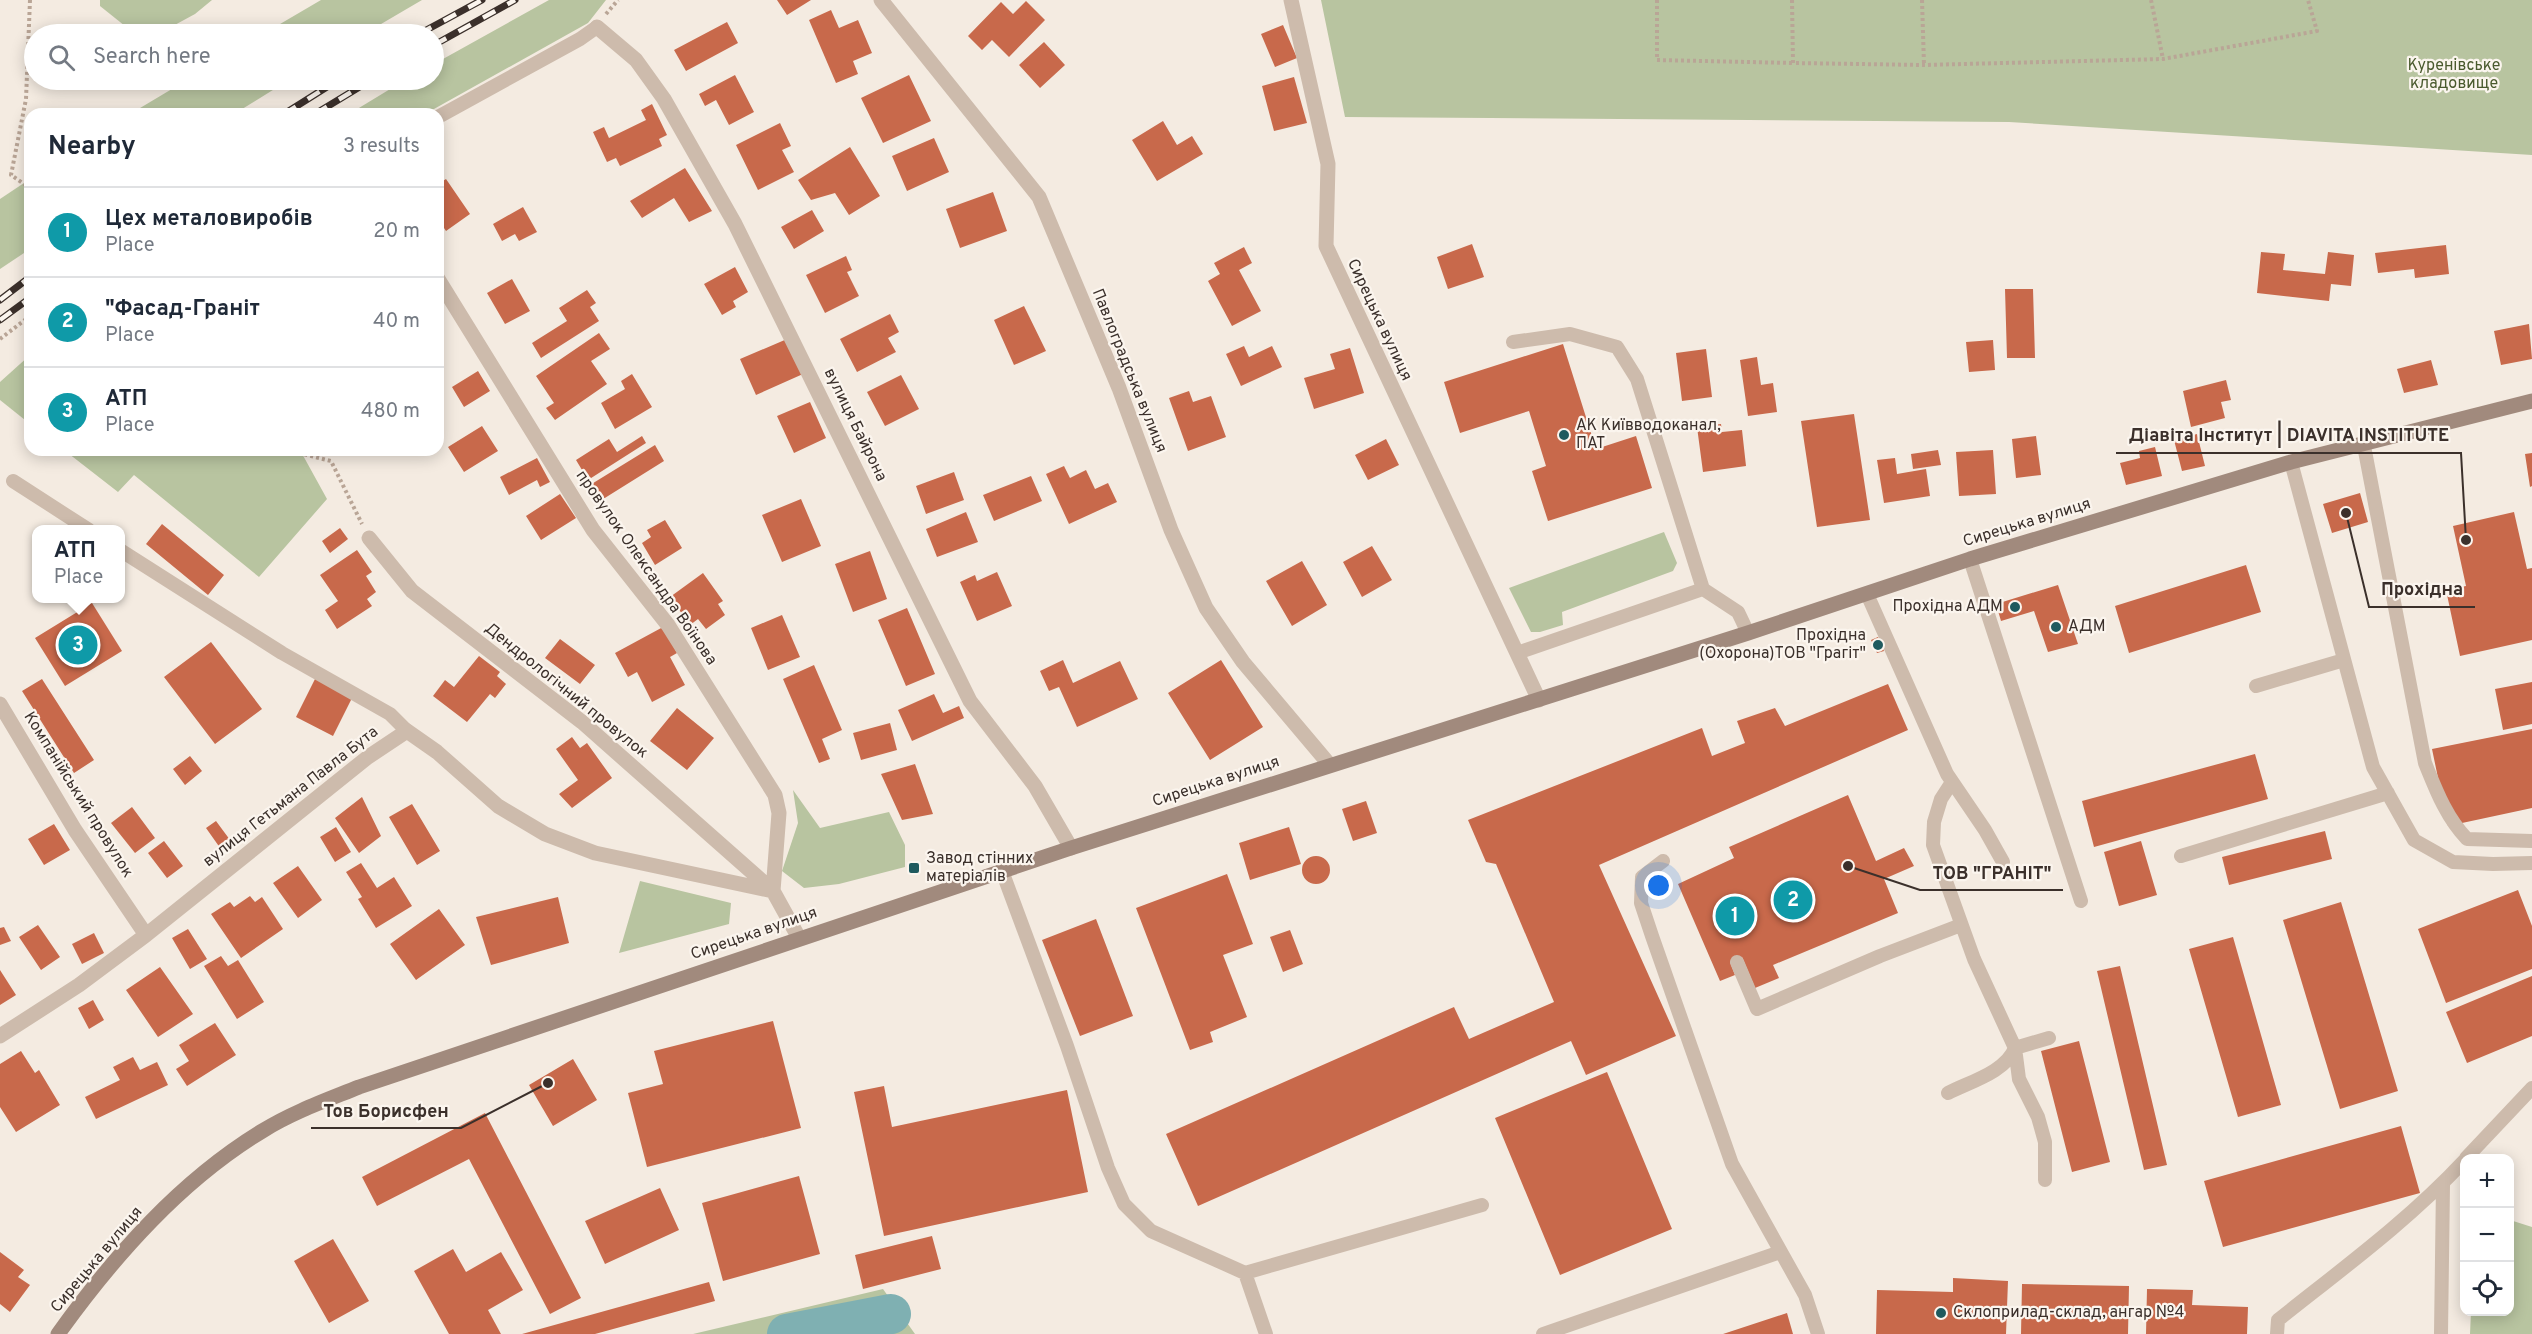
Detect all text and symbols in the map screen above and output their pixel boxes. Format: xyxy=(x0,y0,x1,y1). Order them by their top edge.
search box xyxy=(24,24,444,90)
icon: search xyxy=(45,41,78,74)
text: Search here xyxy=(93,44,211,71)
park label: Куренівське кладовище xyxy=(2408,56,2500,94)
text: Nearby xyxy=(48,131,136,164)
text: 3 results xyxy=(343,134,420,160)
text: Цех металовиробів xyxy=(105,206,313,233)
text: 1 xyxy=(64,219,72,245)
text: 20 m xyxy=(373,219,420,245)
text: Place xyxy=(105,233,155,259)
street label: Сирецька вулиця xyxy=(1342,256,1416,384)
street label: Павлоградська вулиця xyxy=(1087,286,1171,456)
text: "Фасад-Граніт xyxy=(105,296,260,323)
text: 2 xyxy=(61,309,74,335)
text: 40 m xyxy=(373,309,420,335)
text: Place xyxy=(105,323,155,349)
street label: вулиця Байрона xyxy=(819,365,891,485)
text: АТП xyxy=(105,386,147,413)
text: 3 xyxy=(62,399,74,425)
text: 480 m xyxy=(361,399,420,425)
text: Place xyxy=(105,413,155,439)
place label: АК Київводоканал, ПАТ xyxy=(1576,416,1721,454)
callout: Діавіта Інститут | DIAVITA INSTITUTE xyxy=(2116,417,2461,453)
text: Діавіта Інститут | DIAVITA INSTITUTE xyxy=(2129,420,2449,448)
marker: АК Київводоканал, ПАТ xyxy=(1557,428,1571,442)
street label: провулок Олександра Воїнова xyxy=(571,467,721,669)
street label: Сирецька вулиця xyxy=(1961,494,2093,552)
popup xyxy=(32,525,125,603)
text: АТП xyxy=(54,538,96,565)
text: Place xyxy=(54,565,103,591)
callout: Прохідна xyxy=(2369,571,2475,607)
text: Прохідна xyxy=(2381,579,2463,602)
place label: Прохідна АДМ xyxy=(1892,597,2003,617)
marker: Прохідна АДМ xyxy=(2008,600,2022,614)
place label: АДМ xyxy=(2068,617,2106,637)
street label: Дендрологічний провулок xyxy=(480,619,652,763)
marker: АДМ xyxy=(2049,620,2063,634)
pin: 3 xyxy=(58,622,98,668)
place label: Прохідна (Охорона)ТОВ "Грагіт" xyxy=(1699,626,1866,664)
marker: Прохідна (Охорона)ТОВ "Грагіт" xyxy=(1871,638,1885,652)
street label: Компанійський провулок xyxy=(19,708,137,882)
street label: вулиця Гетьмана Павла Бута xyxy=(199,722,383,872)
street label: Сирецька вулиця xyxy=(1150,752,1282,812)
place label: Завод стінних матеріалів xyxy=(926,849,1033,887)
callout: ТОВ "ГРАНІТ" xyxy=(1920,854,2063,890)
marker: Завод стінних матеріалів xyxy=(907,861,921,875)
text: ТОВ "ГРАНІТ" xyxy=(1932,863,2052,886)
your location xyxy=(1644,871,1673,900)
pin: 2 xyxy=(1774,878,1812,922)
pin: 1 xyxy=(1716,894,1754,938)
street label: Сирецька вулиця xyxy=(688,903,820,965)
callout: Тов Борисфен xyxy=(311,1092,461,1128)
text: Тов Борисфен xyxy=(323,1101,449,1124)
map controls xyxy=(2460,1154,2514,1316)
button: + xyxy=(2460,1154,2514,1208)
street label: Сирецька вулиця xyxy=(47,1203,147,1317)
button: − xyxy=(2460,1208,2514,1262)
button: locate xyxy=(2460,1262,2514,1316)
place label: Склоприлад-склад, ангар №4 xyxy=(1953,1303,2184,1323)
marker: Склоприлад-склад, ангар №4 xyxy=(1934,1306,1948,1320)

